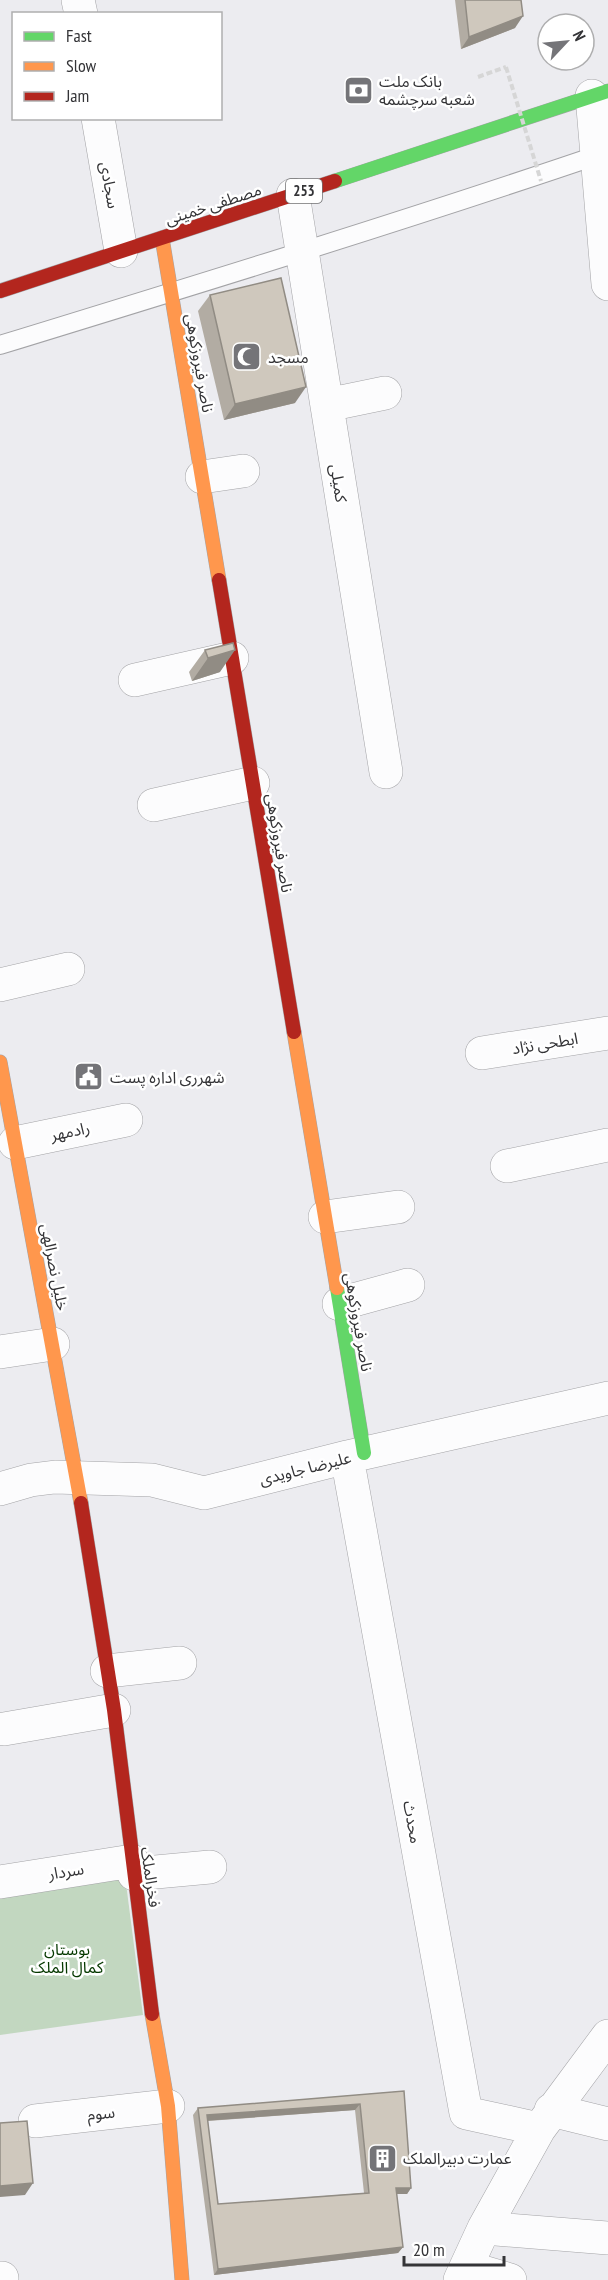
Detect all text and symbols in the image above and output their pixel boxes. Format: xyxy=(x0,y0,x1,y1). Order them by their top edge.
legend xyxy=(12,12,222,120)
north arrow xyxy=(536,12,596,72)
text: Fast xyxy=(66,24,92,47)
text: N xyxy=(569,27,590,44)
text: Slow xyxy=(66,54,97,77)
place label: بانک ملت شعبه سرچشمه xyxy=(379,71,475,110)
bank icon: بانک ملت شعبه سرچشمه xyxy=(342,74,374,106)
text: Jam xyxy=(65,84,89,107)
street label: سجادی xyxy=(96,160,124,210)
street label: مصطفی خمینی xyxy=(162,179,264,229)
road number: 253 xyxy=(286,179,322,203)
street label: ناصر فیروزکوهی xyxy=(181,312,219,414)
mosque icon: مسجد xyxy=(231,341,263,373)
place label: مسجد xyxy=(268,347,309,367)
street label: کمیلی xyxy=(326,462,352,504)
street label: ناصر فیروزکوهی xyxy=(262,792,298,894)
street label: ابطحی نژاد xyxy=(511,1028,579,1058)
public building icon: شهرری اداره پست xyxy=(73,1061,105,1093)
place label: شهرری اداره پست xyxy=(110,1067,225,1088)
street label: رادمهر xyxy=(47,1117,92,1145)
street label: خلیل نصرالهی xyxy=(37,1222,73,1312)
street label: ناصر فیروزکوهی xyxy=(340,1271,378,1373)
street label: علیرضا جاویدی xyxy=(257,1447,353,1489)
street label: محدث xyxy=(399,1799,427,1845)
street label: فخرالملک xyxy=(137,1845,165,1909)
street label: سردار xyxy=(46,1858,85,1884)
park label: بوستان کمال الملک xyxy=(31,1939,104,1978)
street label: سوم xyxy=(86,2102,116,2127)
building icon: عمارت دبیرالملک xyxy=(366,2142,398,2174)
place label: عمارت دبیرالملک xyxy=(403,2148,512,2168)
scale bar xyxy=(404,2229,504,2267)
text: 20 m xyxy=(413,2238,445,2261)

